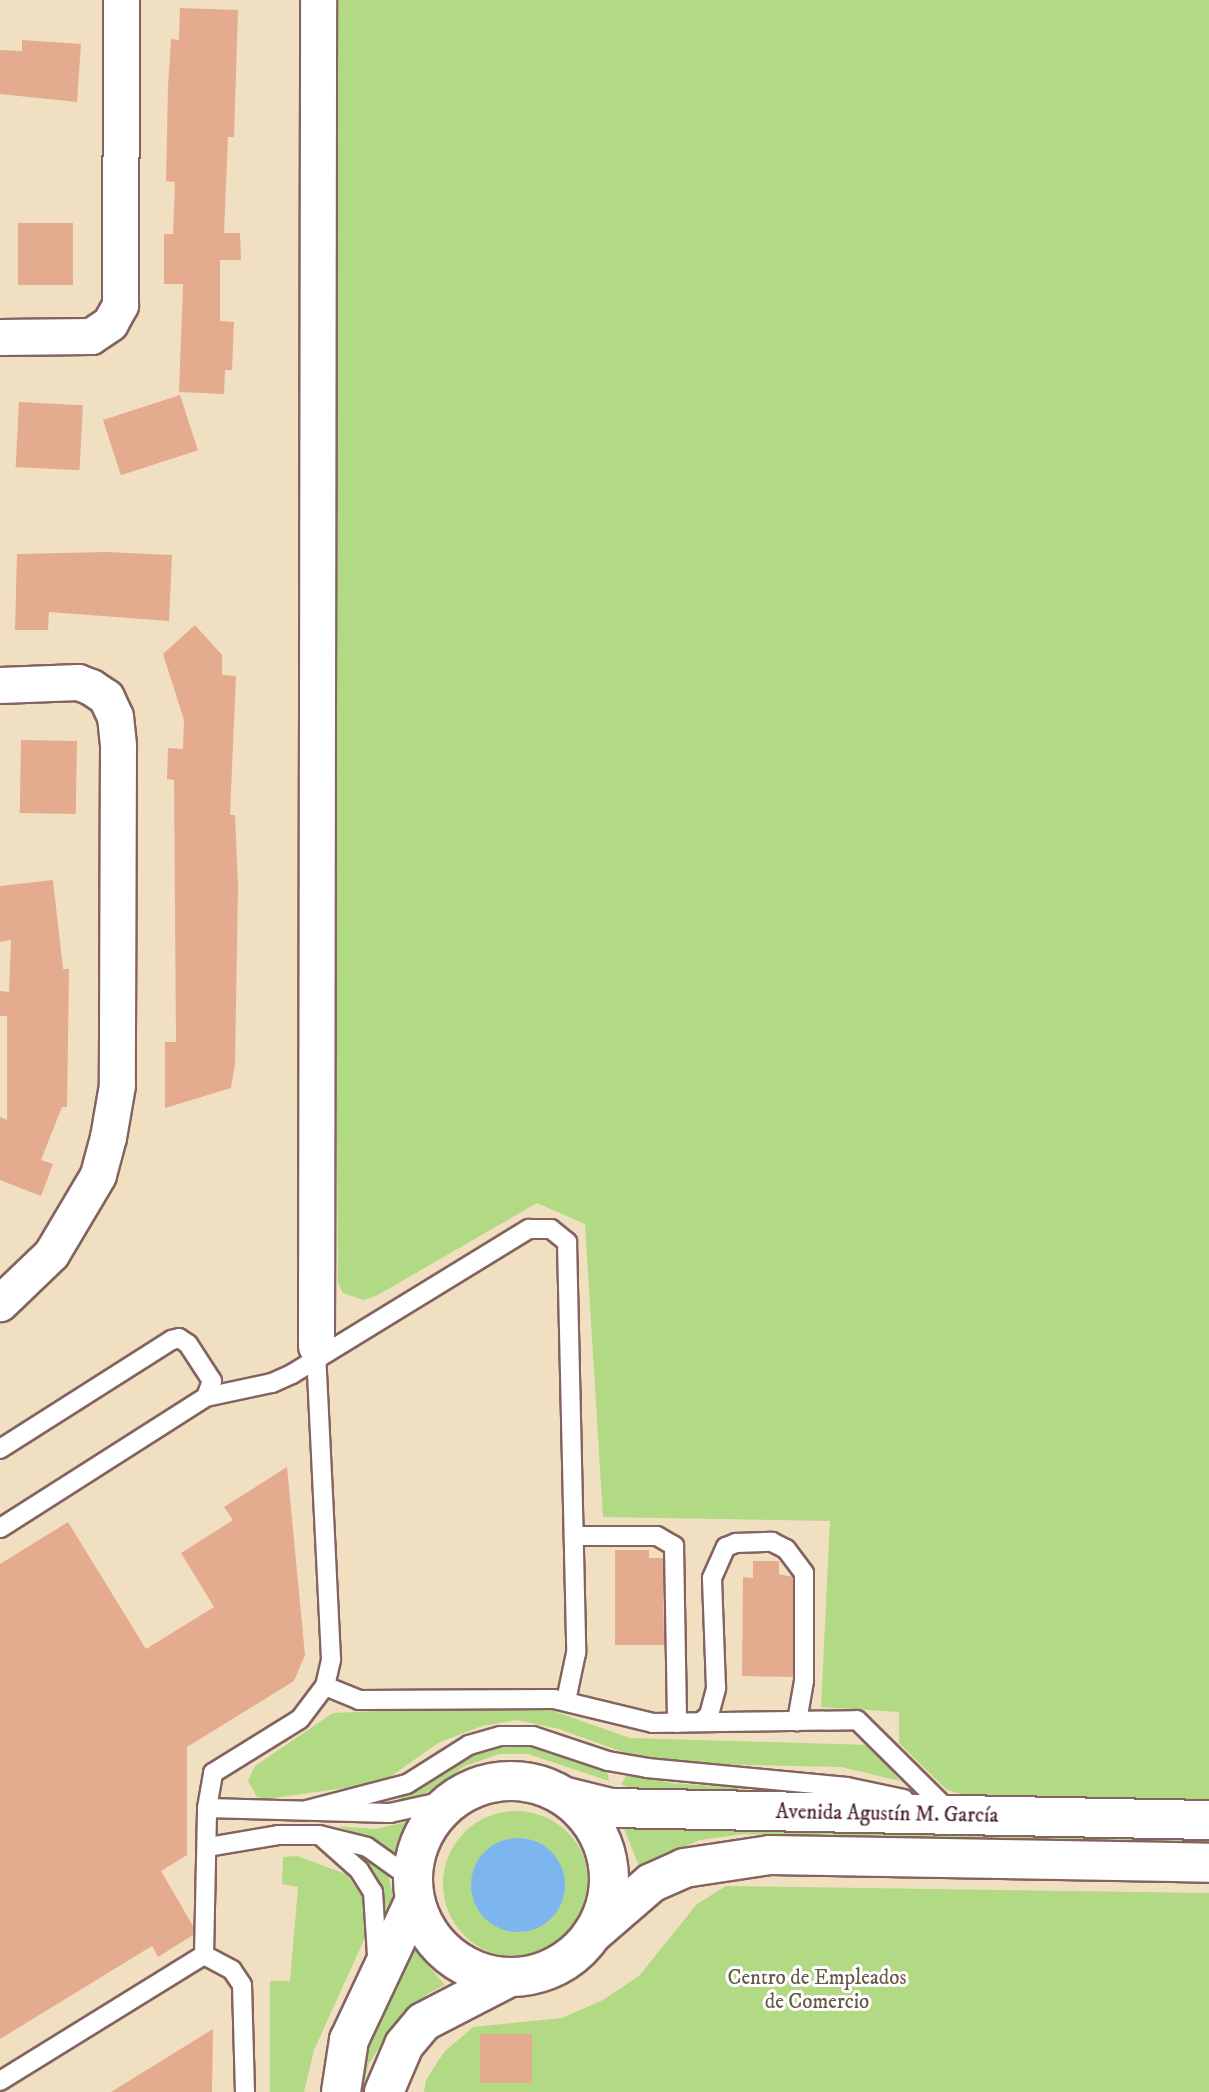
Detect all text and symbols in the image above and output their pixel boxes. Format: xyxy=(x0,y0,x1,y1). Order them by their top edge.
street label: Avenida Agustín M. García xyxy=(775,1799,999,1829)
park label: Centro de Empleados de Comercio xyxy=(727,1965,907,2015)

